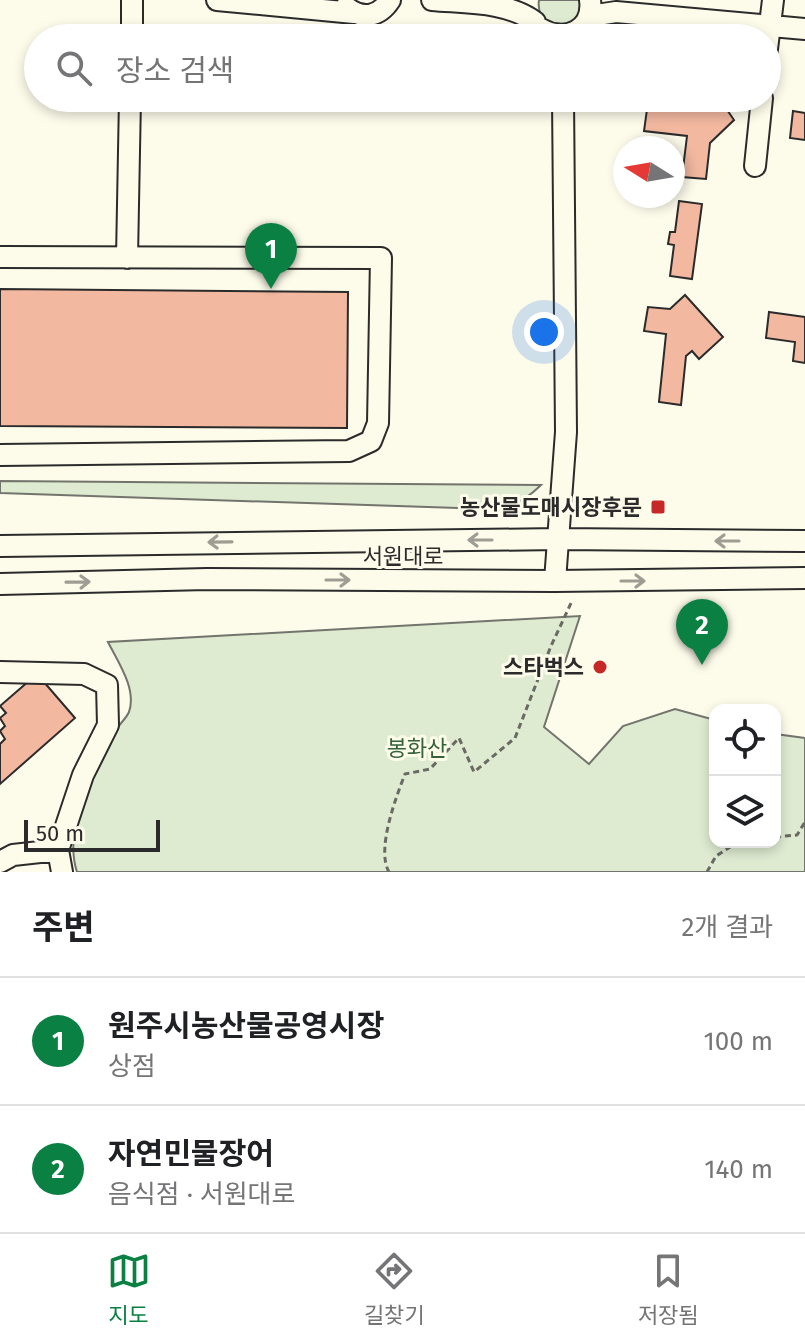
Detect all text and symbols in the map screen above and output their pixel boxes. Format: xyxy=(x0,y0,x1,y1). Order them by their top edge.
search box xyxy=(24,24,781,112)
icon: search xyxy=(52,46,96,90)
text: 장소 검색 xyxy=(116,53,234,89)
north arrow xyxy=(613,136,685,208)
pin: 1 xyxy=(245,223,297,289)
your location xyxy=(524,312,564,352)
place label: 농산물도매시장후문 xyxy=(460,494,642,521)
marker: 농산물도매시장후문 xyxy=(649,498,667,516)
one-way arrow xyxy=(467,532,494,547)
one-way arrow xyxy=(714,533,741,549)
one-way arrow xyxy=(207,534,234,550)
street label: 서원대로 xyxy=(363,543,443,570)
one-way arrow xyxy=(324,572,351,588)
one-way arrow xyxy=(619,573,646,589)
one-way arrow xyxy=(64,574,91,590)
pin: 2 xyxy=(676,599,728,665)
place label: 스타벅스 xyxy=(503,654,584,681)
marker: 스타벅스 xyxy=(591,658,609,676)
map controls xyxy=(709,704,781,848)
button: locate xyxy=(709,704,781,776)
park label: 봉화산 xyxy=(387,735,447,762)
button: layers xyxy=(709,776,781,848)
scale bar xyxy=(24,816,160,852)
text: 50 m xyxy=(36,820,84,847)
text: 주변 xyxy=(32,907,95,948)
text: 2개 결과 xyxy=(681,912,773,943)
text: 원주시농산물공영시장 xyxy=(108,1008,384,1044)
text: 1 xyxy=(52,1026,64,1057)
text: 100 m xyxy=(704,1026,773,1057)
text: 상점 xyxy=(108,1051,156,1082)
text: 자연민물장어 xyxy=(108,1136,274,1172)
text: 2 xyxy=(51,1154,65,1185)
text: 140 m xyxy=(704,1154,773,1185)
text: 음식점 · 서원대로 xyxy=(108,1179,295,1210)
tab: 지도 xyxy=(107,1249,151,1329)
tab: 길찾기 xyxy=(364,1249,424,1329)
tab: 저장됨 xyxy=(638,1249,698,1329)

